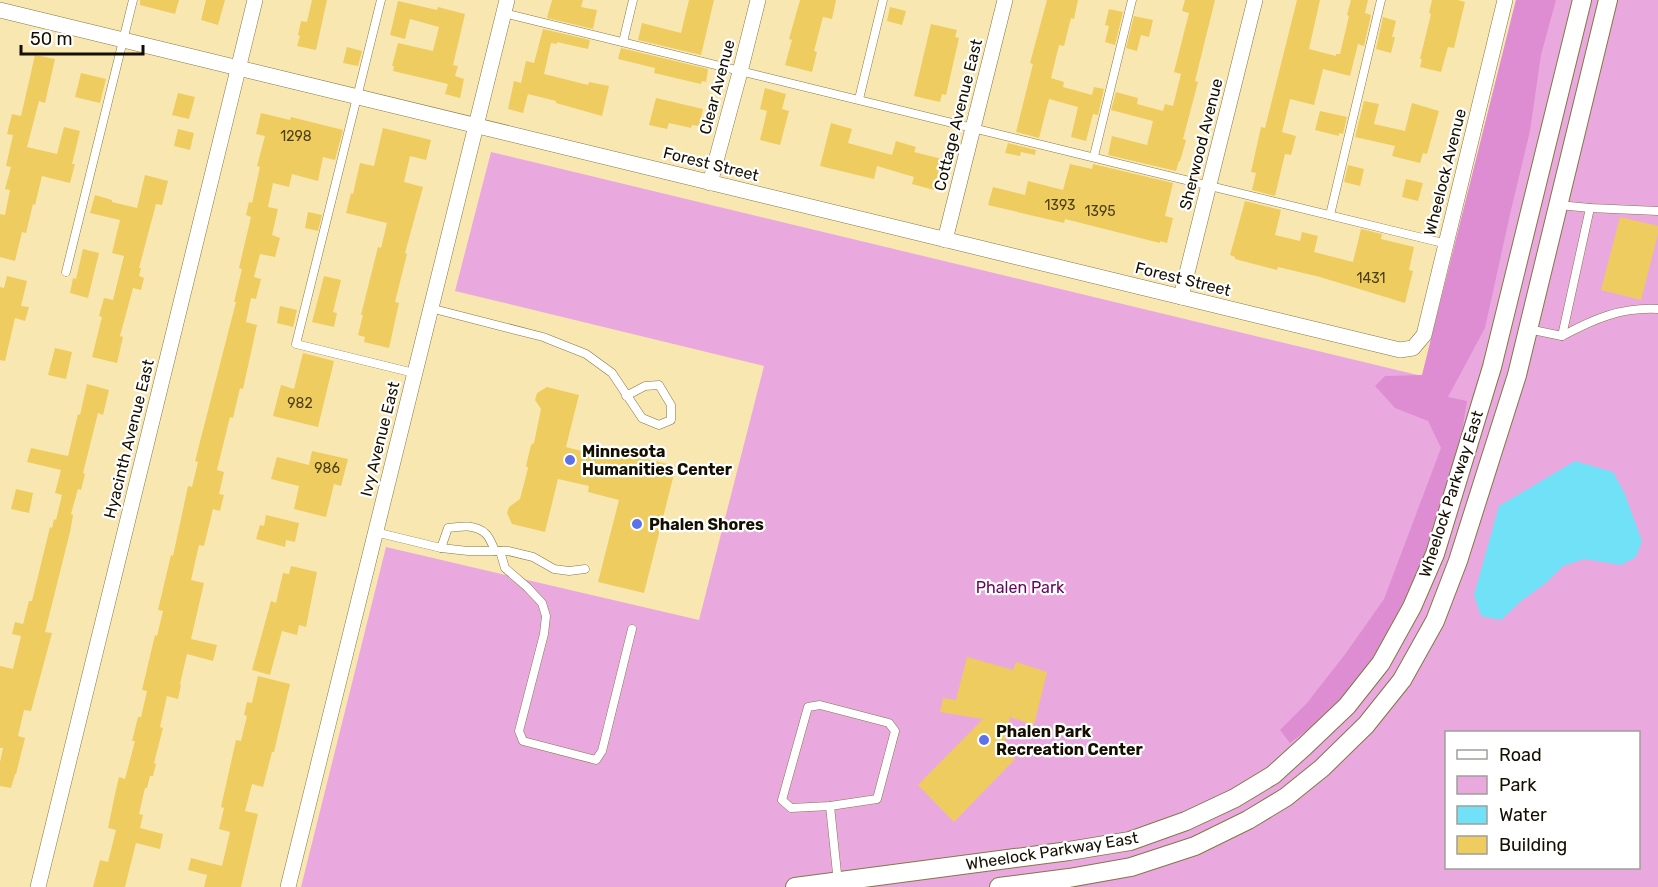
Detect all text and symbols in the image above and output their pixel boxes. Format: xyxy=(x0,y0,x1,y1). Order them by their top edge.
scale bar xyxy=(21,18,142,56)
text: 50 m xyxy=(30,28,73,50)
street label: Clear Avenue xyxy=(695,37,739,137)
street label: Cottage Avenue East xyxy=(930,37,986,193)
street label: Sherwood Avenue xyxy=(1175,76,1227,212)
street label: Wheelock Avenue xyxy=(1420,107,1470,237)
house number: 1298 xyxy=(280,128,312,145)
street label: Forest Street xyxy=(661,143,761,185)
house number: 1393 xyxy=(1045,197,1075,214)
house number: 1395 xyxy=(1084,203,1116,220)
street label: Forest Street xyxy=(1133,258,1233,300)
house number: 1431 xyxy=(1357,270,1385,287)
street label: Hyacinth Avenue East xyxy=(100,357,158,521)
street label: Ivy Avenue East xyxy=(357,379,403,499)
house number: 982 xyxy=(287,395,313,412)
street label: Wheelock Parkway East xyxy=(1415,408,1487,580)
place label: Minnesota Humanities Center xyxy=(582,442,733,479)
marker: Minnesota Humanities Center xyxy=(563,453,577,467)
house number: 986 xyxy=(314,460,340,477)
place label: Phalen Shores xyxy=(649,515,764,534)
marker: Phalen Shores xyxy=(630,517,644,531)
park label: Phalen Park xyxy=(976,578,1065,597)
place label: Phalen Park Recreation Center xyxy=(996,722,1143,759)
legend xyxy=(1445,731,1640,869)
marker: Phalen Park Recreation Center xyxy=(977,733,991,747)
text: Road xyxy=(1499,744,1542,766)
text: Park xyxy=(1499,774,1537,796)
text: Water xyxy=(1499,804,1547,826)
street label: Wheelock Parkway East xyxy=(964,828,1140,874)
text: Building xyxy=(1499,834,1567,856)

